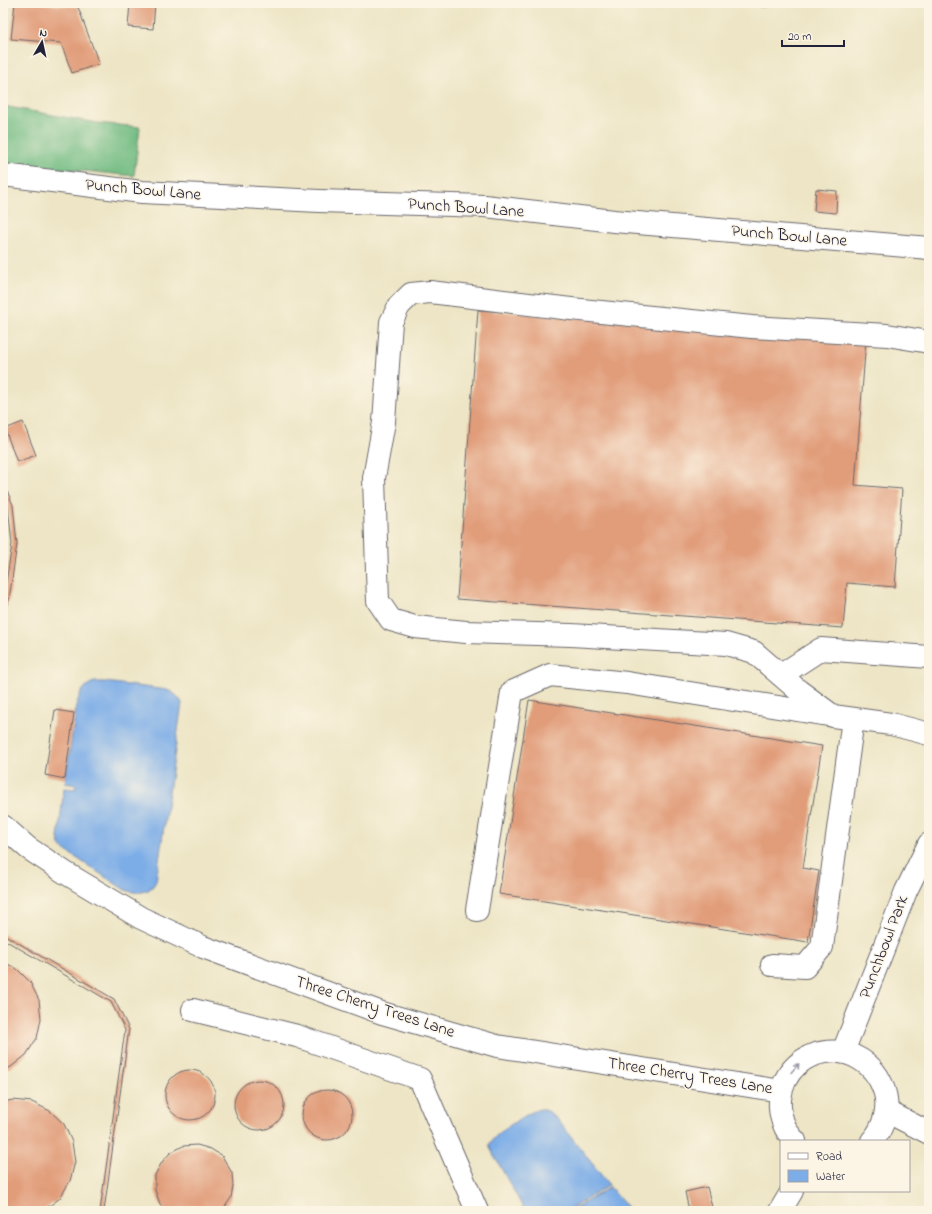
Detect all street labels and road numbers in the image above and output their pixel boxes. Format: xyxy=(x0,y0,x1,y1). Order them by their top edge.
street label: Punch Bowl Lane xyxy=(84,172,202,208)
street label: Punch Bowl Lane xyxy=(407,191,525,225)
street label: Punch Bowl Lane xyxy=(730,218,848,254)
street label: Punchbowl Park xyxy=(853,891,915,1002)
street label: Three Cherry Trees Lane xyxy=(292,969,458,1046)
street label: Three Cherry Trees Lane xyxy=(606,1051,775,1102)

